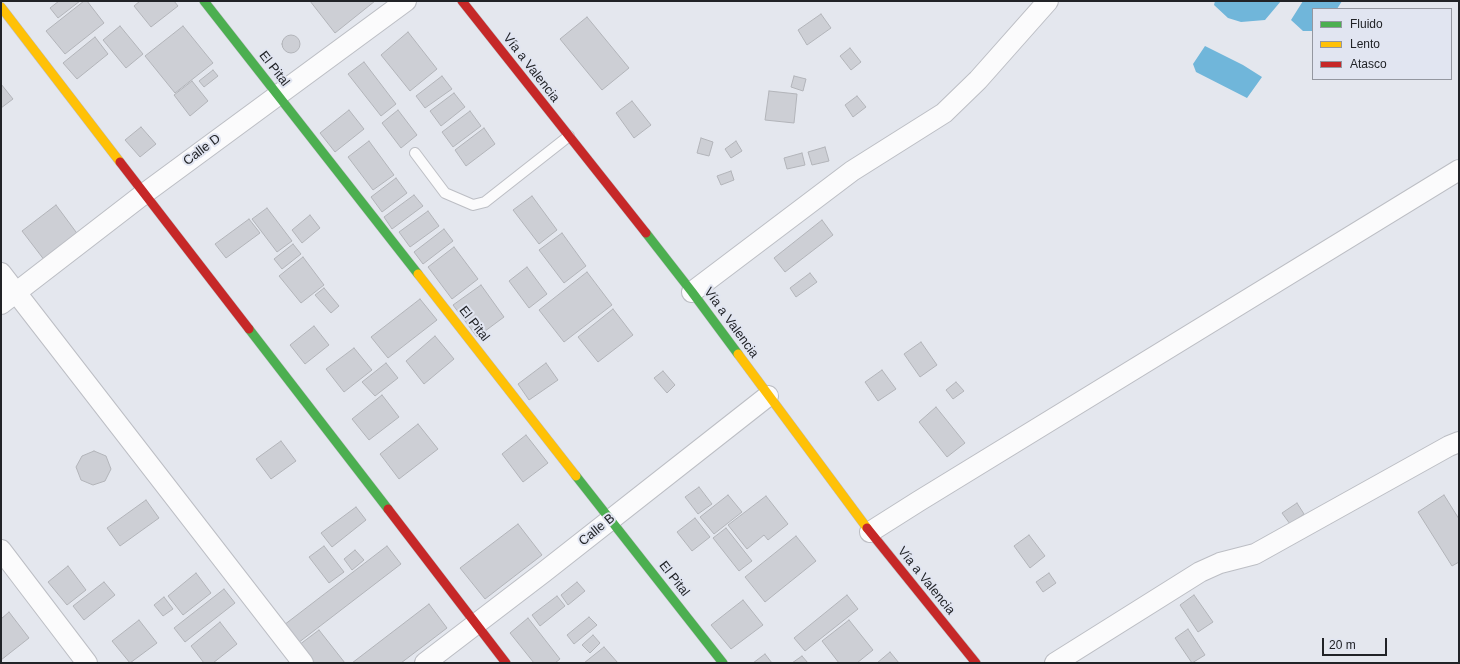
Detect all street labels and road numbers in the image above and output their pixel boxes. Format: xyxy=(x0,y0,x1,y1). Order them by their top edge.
street label: Vía a Valencia xyxy=(499,31,563,105)
street label: El Pital xyxy=(255,48,293,90)
street label: Calle D xyxy=(180,131,224,169)
street label: Vía a Valencia xyxy=(700,285,762,361)
street label: El Pital xyxy=(455,303,493,345)
street label: Calle B xyxy=(576,511,618,549)
street label: Vía a Valencia xyxy=(894,544,958,618)
street label: El Pital xyxy=(655,558,693,600)

